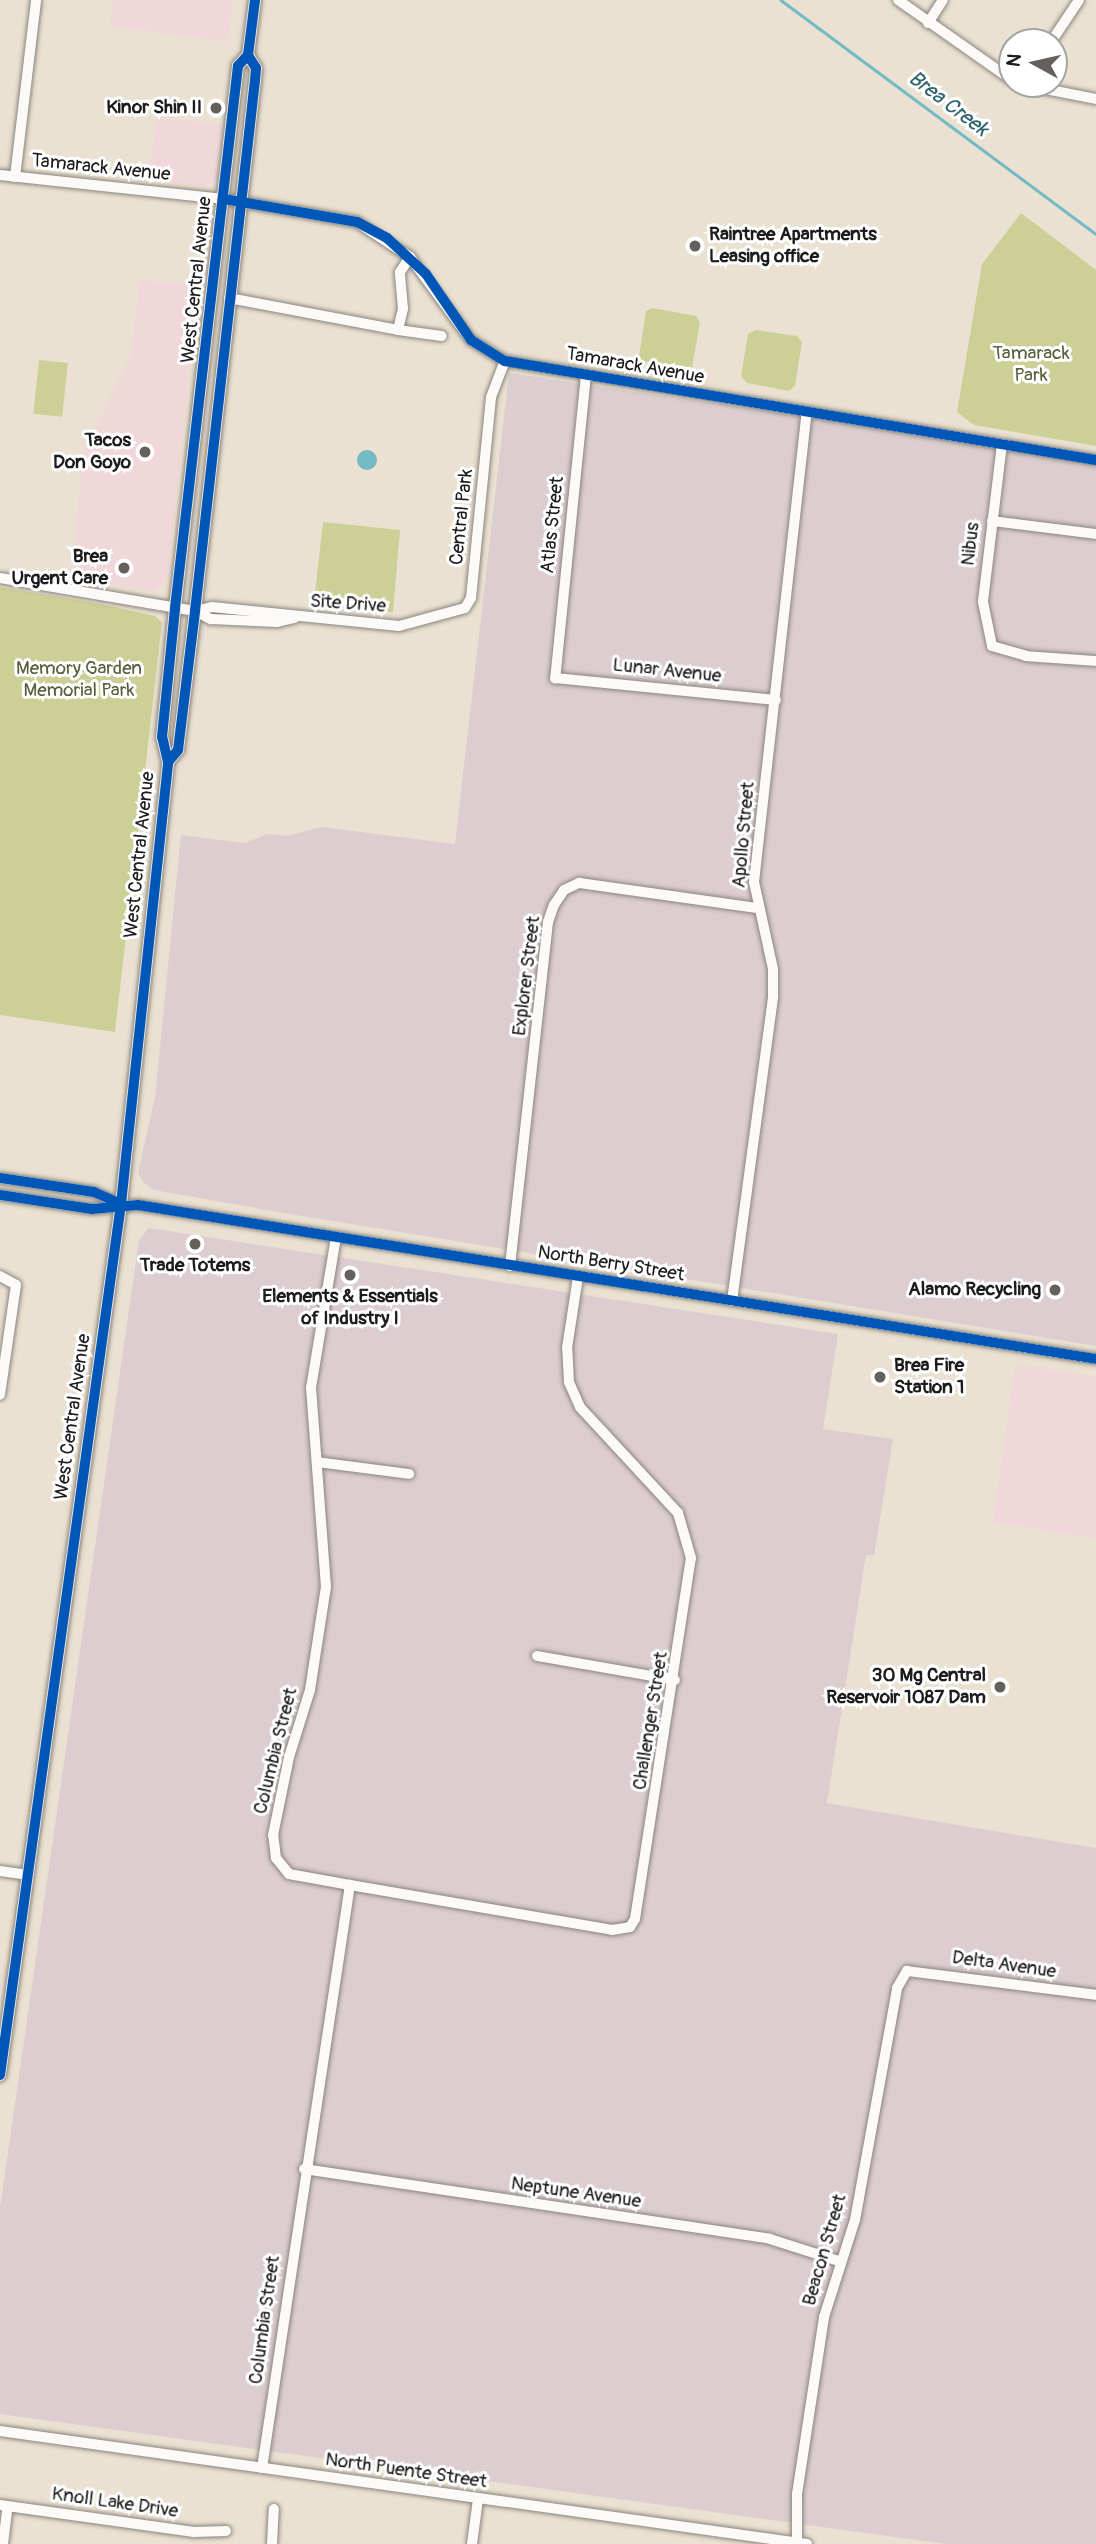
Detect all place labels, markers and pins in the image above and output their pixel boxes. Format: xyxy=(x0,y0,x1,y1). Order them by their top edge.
place label: Kinor Shin II xyxy=(106,97,202,119)
marker: Kinor Shin II xyxy=(208,100,224,116)
place label: Raintree Apartments Leasing office xyxy=(709,224,877,268)
marker: Raintree Apartments Leasing office xyxy=(687,238,703,254)
place label: Tacos Don Goyo xyxy=(53,430,131,474)
marker: Tacos Don Goyo xyxy=(137,444,153,460)
place label: Brea Urgent Care xyxy=(11,546,108,590)
marker: Brea Urgent Care xyxy=(114,558,134,578)
marker: Trade Totems xyxy=(187,1236,203,1252)
place label: Trade Totems xyxy=(140,1255,250,1277)
marker: Elements & Essentials of Industry I xyxy=(342,1267,358,1283)
place label: Alamo Recycling xyxy=(908,1279,1041,1301)
marker: Alamo Recycling xyxy=(1047,1282,1063,1298)
place label: Elements & Essentials of Industry I xyxy=(262,1286,438,1330)
place label: Brea Fire Station 1 xyxy=(894,1355,964,1399)
marker: Brea Fire Station 1 xyxy=(872,1369,888,1385)
place label: 30 Mg Central Reservoir 1087 Dam xyxy=(826,1665,986,1709)
marker: 30 Mg Central Reservoir 1087 Dam xyxy=(992,1679,1008,1695)

